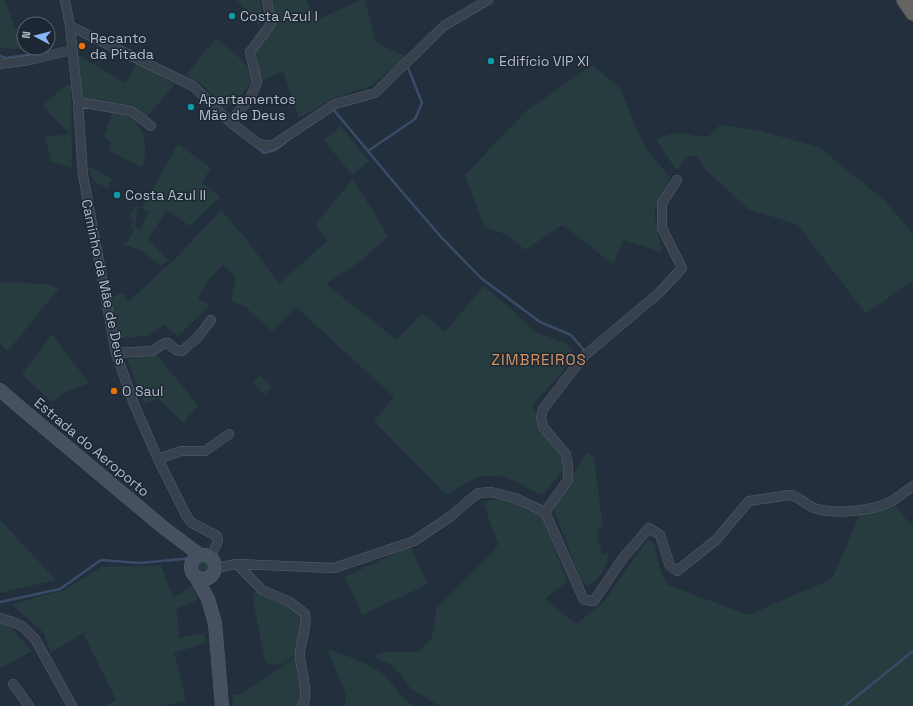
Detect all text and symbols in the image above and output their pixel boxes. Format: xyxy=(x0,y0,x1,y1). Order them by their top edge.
place label: Costa Azul I xyxy=(240,7,318,25)
marker: Costa Azul I xyxy=(227,11,237,21)
north arrow xyxy=(16,16,56,56)
place label: Recanto da Pitada xyxy=(90,29,154,63)
text: N xyxy=(19,30,33,39)
marker: Recanto da Pitada xyxy=(77,41,87,51)
place label: Edifício VIP XI xyxy=(499,52,589,70)
marker: Edifício VIP XI xyxy=(486,56,496,66)
place label: Apartamentos Mãe de Deus xyxy=(199,90,296,124)
marker: Apartamentos Mãe de Deus xyxy=(186,102,196,112)
place label: Costa Azul II xyxy=(125,186,206,204)
marker: Costa Azul II xyxy=(112,190,122,200)
street label: Caminho da Mãe de Deus xyxy=(78,198,130,366)
district label: ZIMBREIROS xyxy=(491,350,587,369)
place label: O Saul xyxy=(122,382,163,400)
marker: O Saul xyxy=(109,386,119,396)
street label: Estrada do Aeroporto xyxy=(31,394,153,500)

